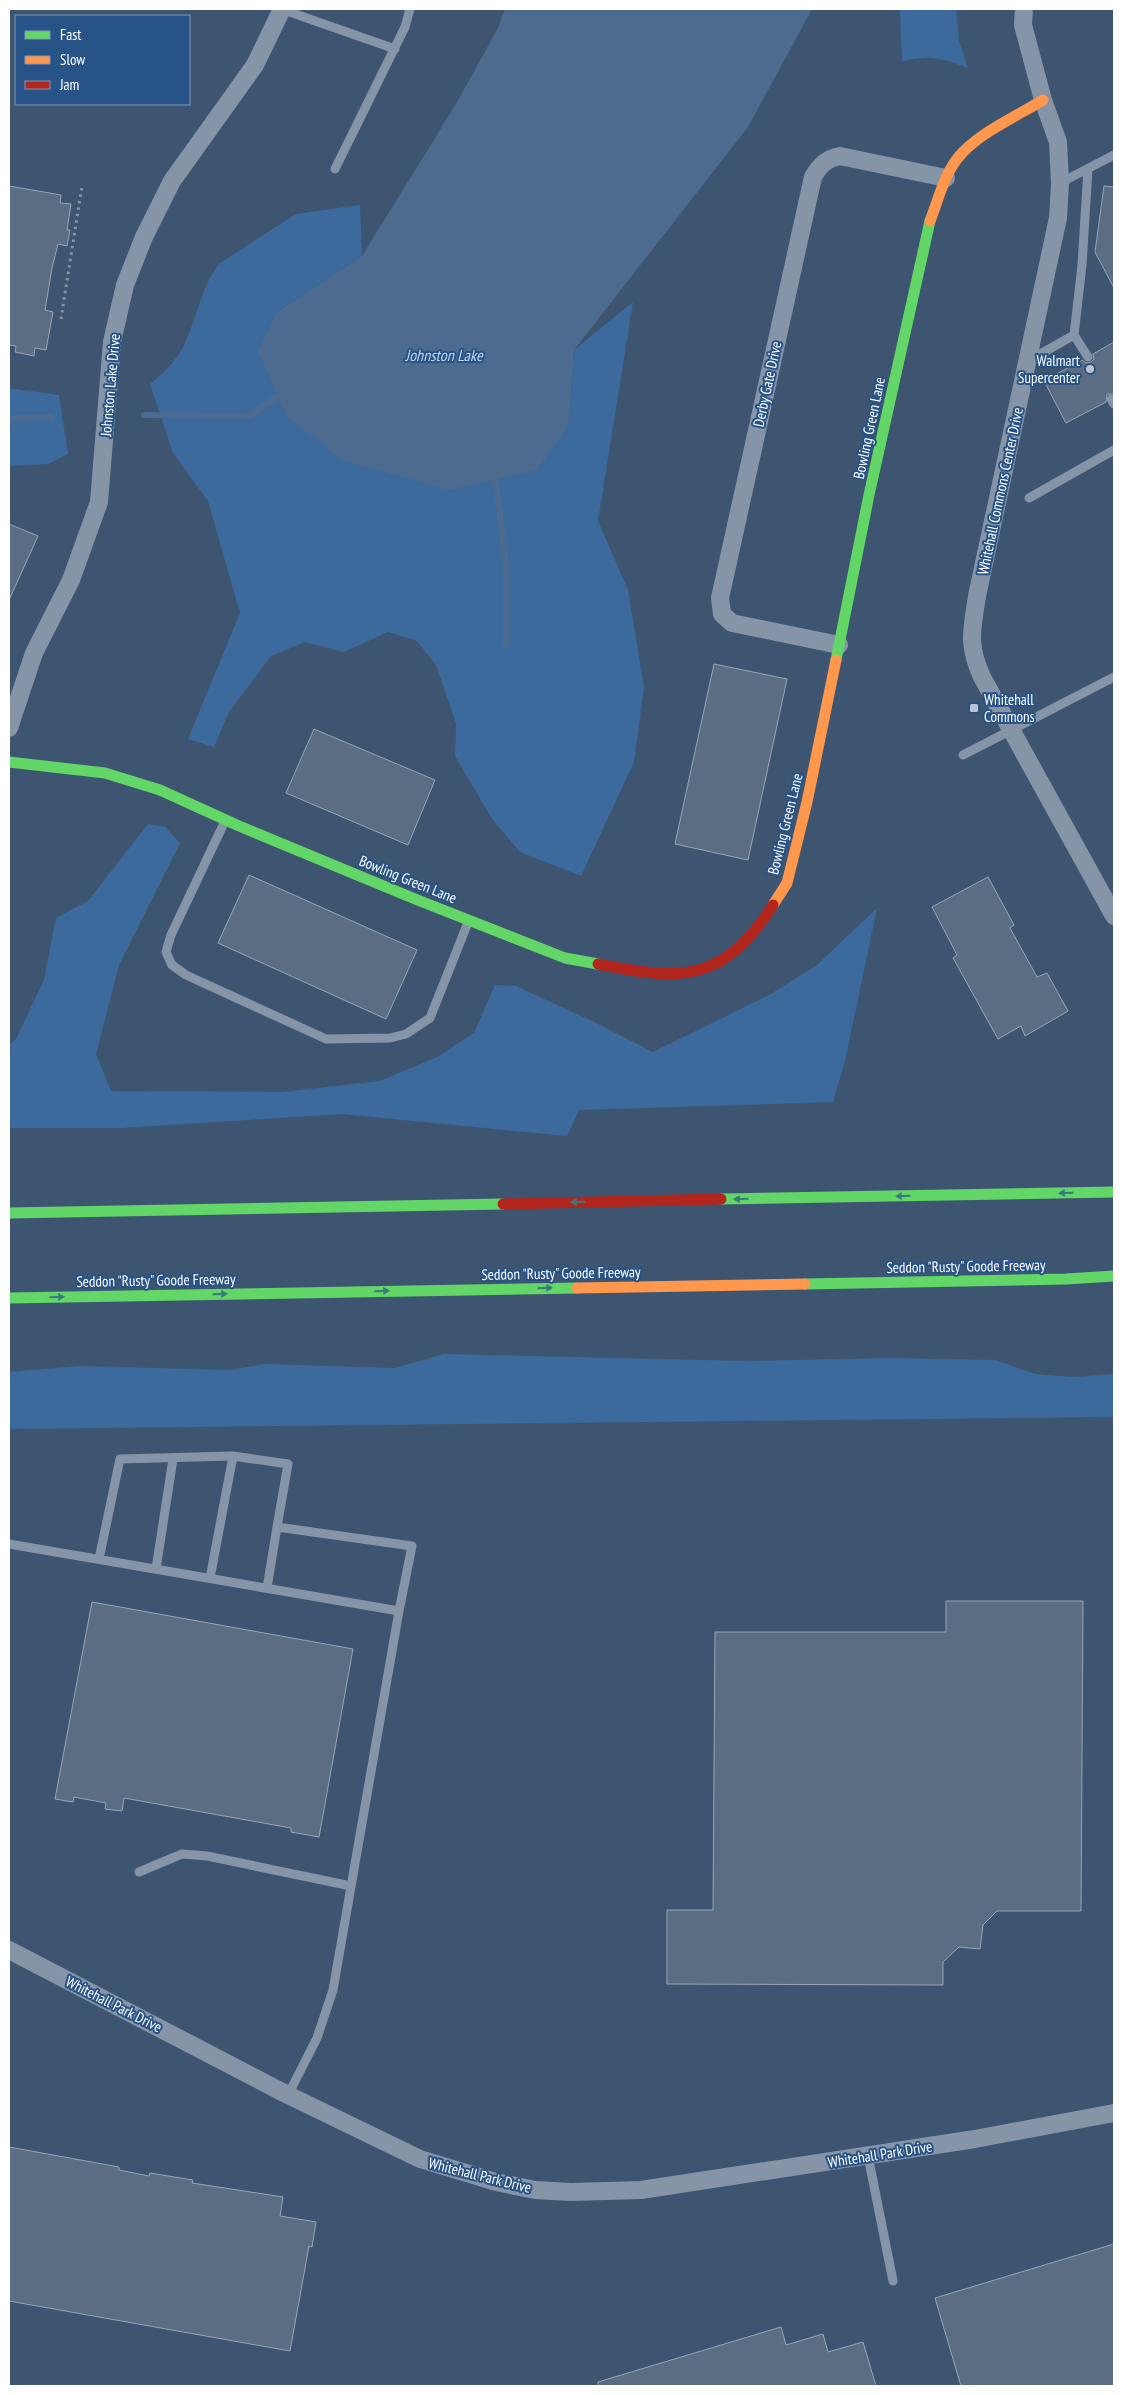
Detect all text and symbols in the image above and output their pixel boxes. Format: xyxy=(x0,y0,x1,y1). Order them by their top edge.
legend xyxy=(15,15,190,105)
text: Fast xyxy=(60,25,81,44)
text: Slow xyxy=(60,50,85,69)
text: Jam xyxy=(59,75,79,94)
street label: Johnston Lake Drive xyxy=(96,333,124,438)
street label: Derby Gate Drive xyxy=(749,339,785,429)
water label: Johnston Lake xyxy=(404,345,484,365)
place label: Walmart Supercenter xyxy=(1018,351,1081,387)
marker: Walmart Supercenter xyxy=(1084,363,1096,375)
street label: Bowling Green Lane xyxy=(849,375,889,481)
street label: Whitehall Commons Center Drive xyxy=(973,406,1027,576)
place label: Whitehall Commons xyxy=(984,690,1035,726)
marker: Whitehall Commons xyxy=(968,702,980,714)
street label: Bowling Green Lane xyxy=(763,771,807,877)
street label: Bowling Green Lane xyxy=(356,851,460,907)
one-way arrow xyxy=(1057,1189,1073,1197)
one-way arrow xyxy=(895,1193,911,1201)
one-way arrow xyxy=(732,1196,748,1204)
one-way arrow xyxy=(570,1199,586,1207)
street label: Seddon "Rusty" Goode Freeway xyxy=(886,1255,1046,1277)
street label: Seddon "Rusty" Goode Freeway xyxy=(481,1262,641,1284)
street label: Seddon "Rusty" Goode Freeway xyxy=(76,1269,236,1291)
one-way arrow xyxy=(537,1284,553,1292)
one-way arrow xyxy=(375,1287,391,1295)
one-way arrow xyxy=(212,1290,228,1298)
one-way arrow xyxy=(50,1293,66,1301)
street label: Whitehall Park Drive xyxy=(63,1972,165,2036)
street label: Whitehall Park Drive xyxy=(827,2136,933,2172)
street label: Whitehall Park Drive xyxy=(427,2153,533,2197)

